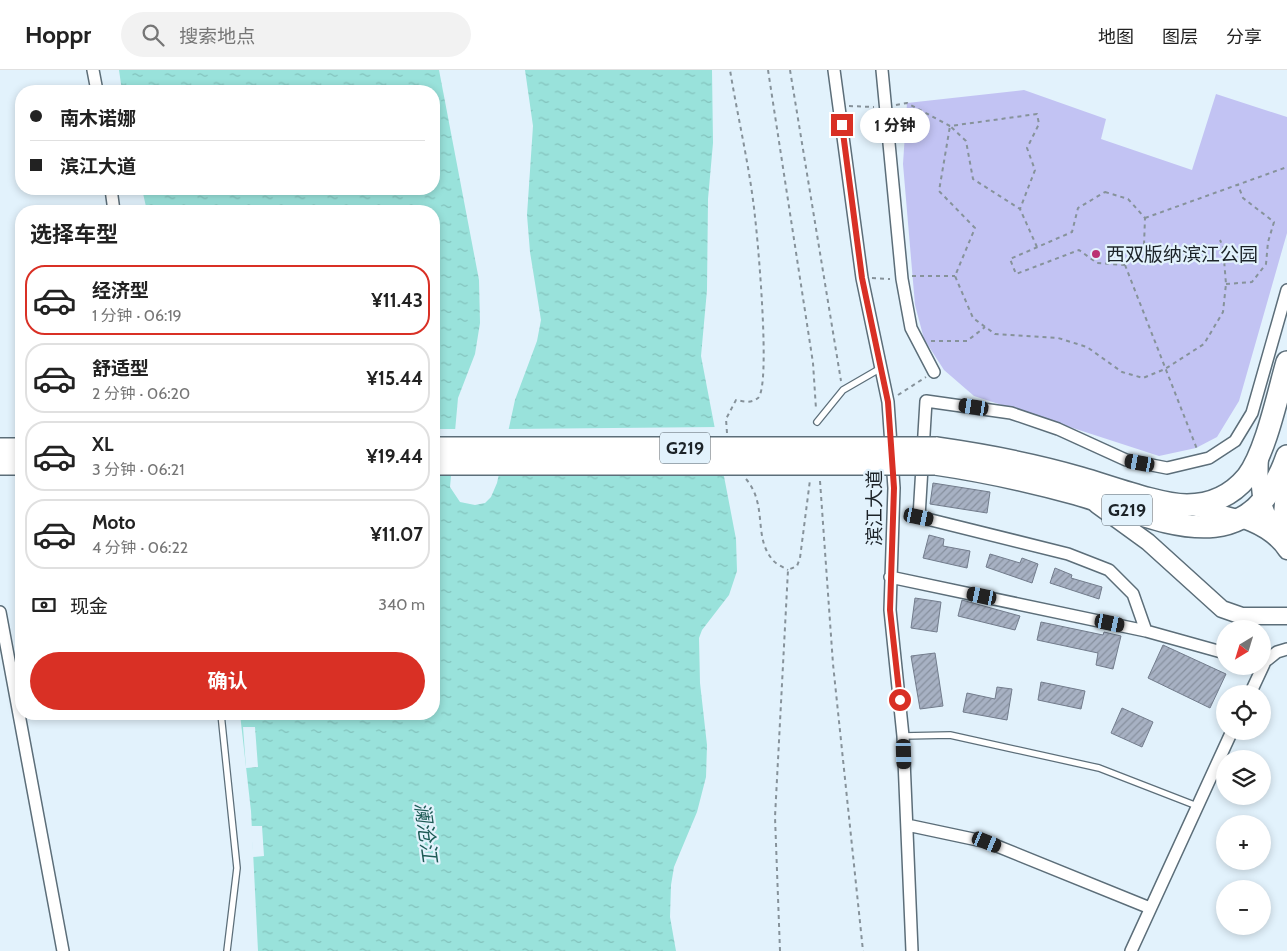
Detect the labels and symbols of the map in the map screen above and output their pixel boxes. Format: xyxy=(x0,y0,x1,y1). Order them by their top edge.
callout: 1 分钟 xyxy=(860,108,930,142)
route end xyxy=(831,114,853,136)
place label: 西双版纳滨江公园 xyxy=(1106,243,1258,266)
marker: 西双版纳滨江公园 xyxy=(1090,248,1102,260)
car xyxy=(958,397,989,417)
road number: G219 xyxy=(660,432,710,463)
car xyxy=(1123,453,1156,473)
street label: 滨江大道 xyxy=(863,470,886,546)
road number: G219 xyxy=(1102,494,1152,526)
car xyxy=(902,507,935,527)
car xyxy=(965,586,998,606)
car xyxy=(1093,613,1126,633)
north arrow xyxy=(1216,620,1271,675)
route start xyxy=(889,689,911,711)
car xyxy=(895,739,912,769)
water label: 澜沧江 xyxy=(410,801,442,865)
car xyxy=(970,829,1003,855)

